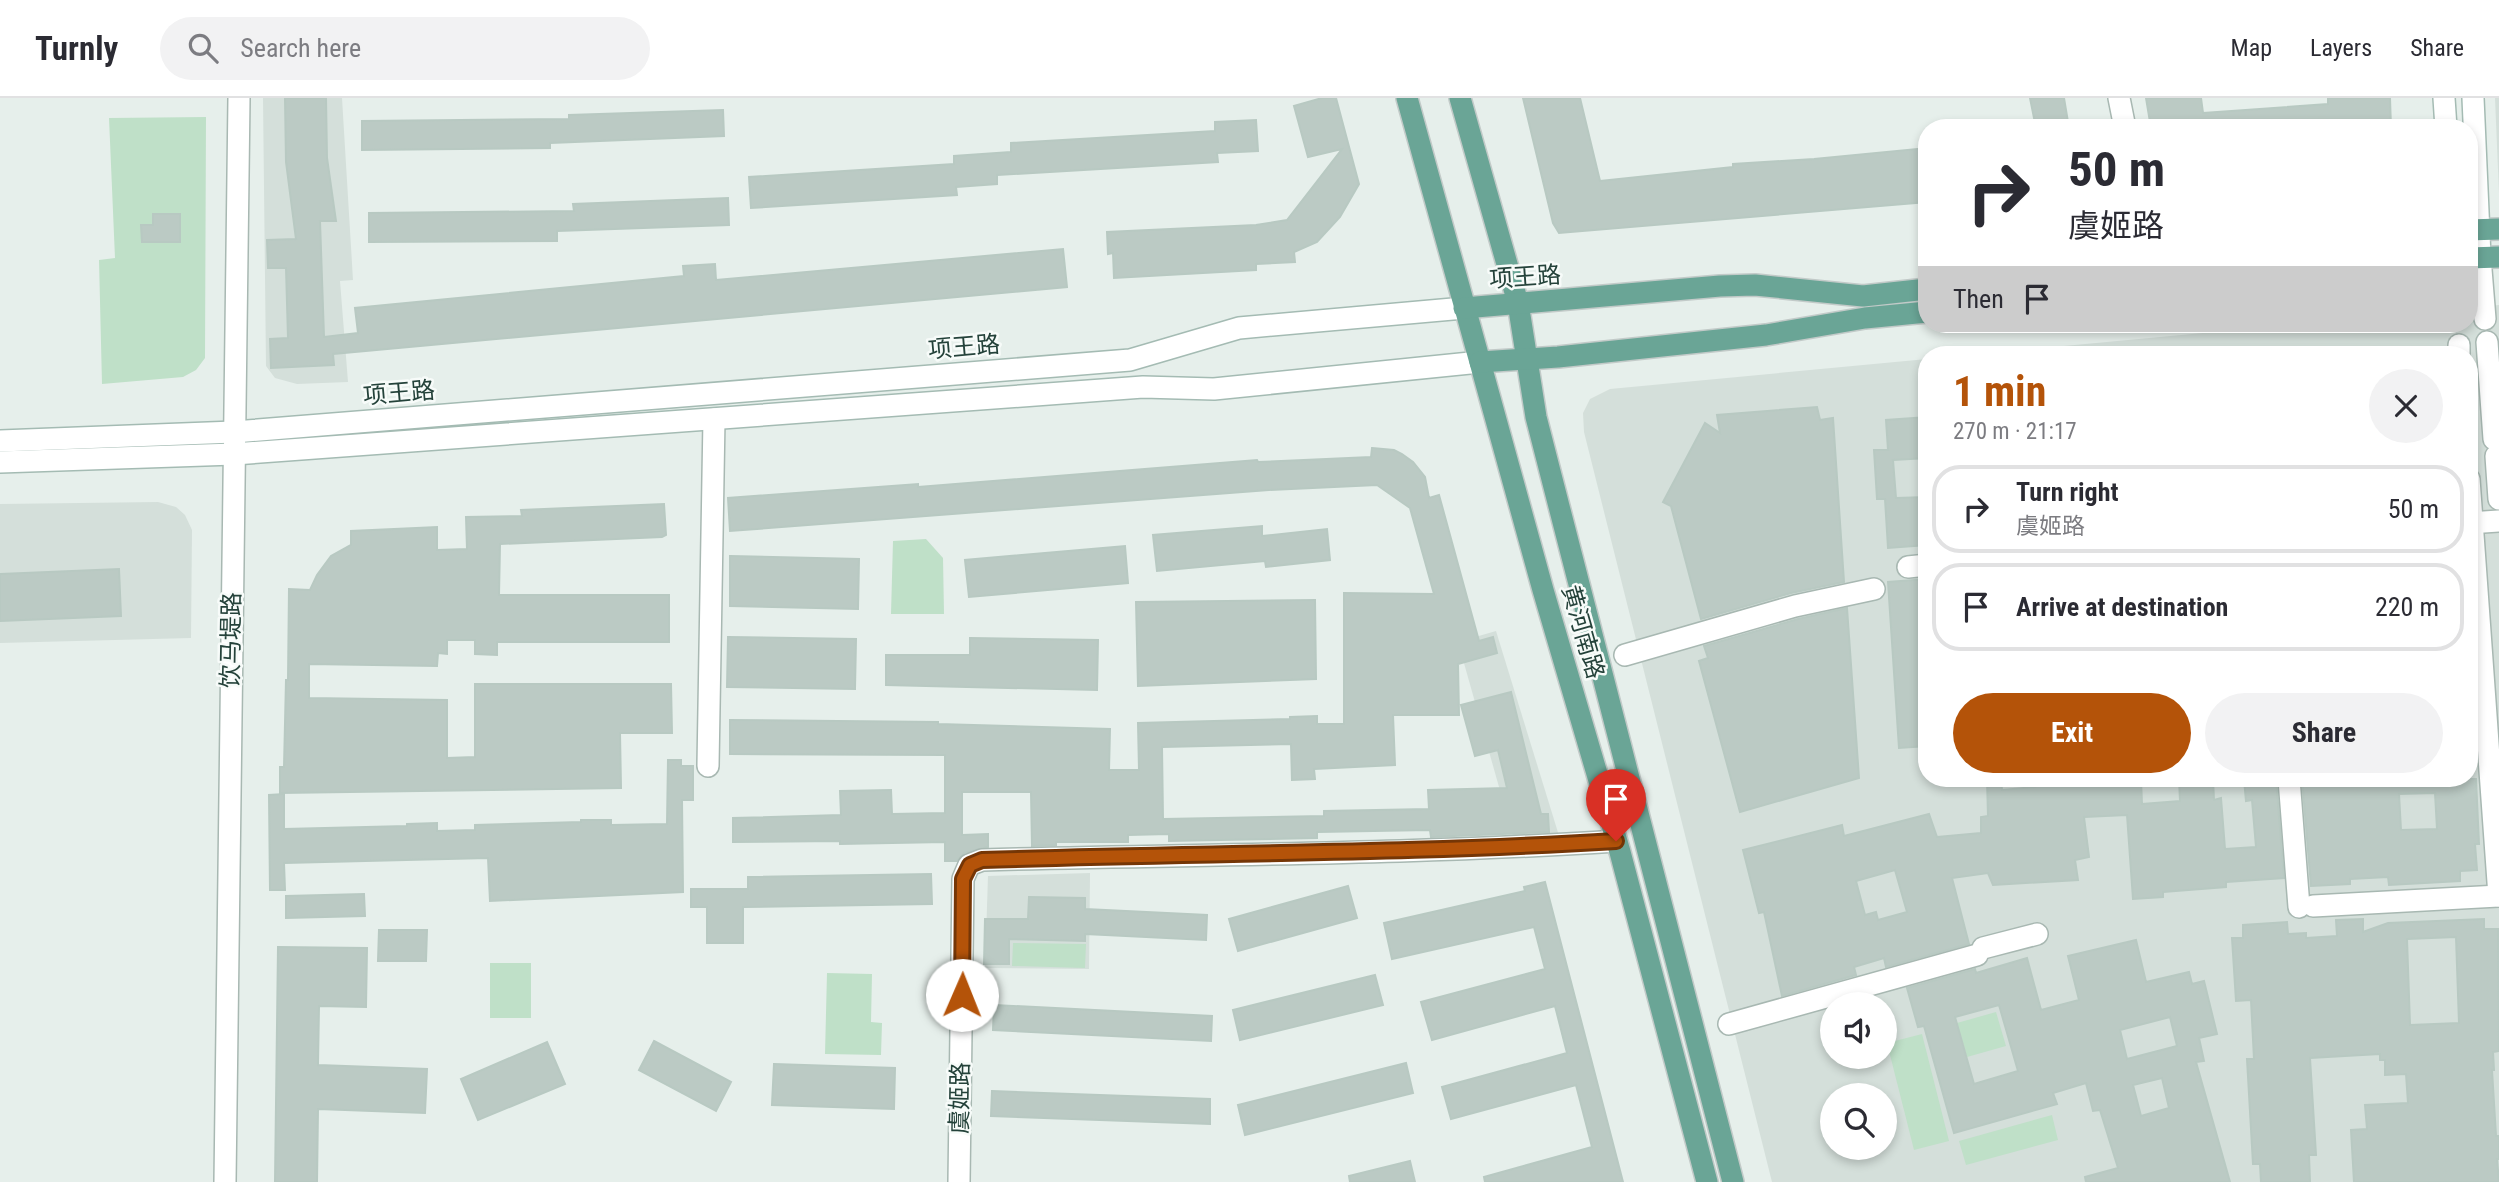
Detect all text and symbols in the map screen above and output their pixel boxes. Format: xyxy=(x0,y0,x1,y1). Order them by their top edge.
search box xyxy=(160,17,650,80)
text: Turnly xyxy=(35,29,118,68)
icon: search xyxy=(184,29,222,67)
text: Search here xyxy=(240,33,361,63)
text: Map xyxy=(2231,34,2272,62)
text: Layers xyxy=(2310,34,2372,62)
text: Share xyxy=(2410,34,2464,62)
text: 50 m xyxy=(2068,141,2165,198)
icon: right xyxy=(1953,147,2044,238)
text: 虞姬路 xyxy=(2068,207,2164,245)
street label: 项王路 xyxy=(1488,261,1562,293)
icon: arrive xyxy=(2018,280,2056,318)
text: Then xyxy=(1953,284,2004,314)
street label: 项王路 xyxy=(927,330,1001,364)
text: 1 min xyxy=(1953,367,2046,416)
button: close xyxy=(2369,369,2443,443)
street label: 项王路 xyxy=(362,376,436,410)
text: 270 m · 21:17 xyxy=(1953,418,2077,445)
text: Turn right xyxy=(2016,477,2118,507)
icon: right xyxy=(1957,490,1995,528)
text: 50 m xyxy=(2388,494,2439,524)
text: 虞姬路 xyxy=(2016,513,2085,540)
street label: 黄河南路 xyxy=(1556,582,1610,682)
icon: arrive xyxy=(1957,588,1995,626)
street label: 饮马堤路 xyxy=(216,592,246,688)
text: Arrive at destination xyxy=(2016,592,2228,622)
text: 220 m xyxy=(2375,592,2439,622)
button: Exit xyxy=(1953,693,2191,773)
button: Share xyxy=(2205,693,2443,773)
pin xyxy=(1586,769,1646,841)
icon: arrive xyxy=(1597,780,1635,818)
position arrow xyxy=(925,958,999,1032)
map controls xyxy=(1820,992,1897,1160)
button: sound xyxy=(1820,992,1897,1069)
street label: 虞姬路 xyxy=(945,1062,975,1134)
button: search xyxy=(1820,1083,1897,1160)

